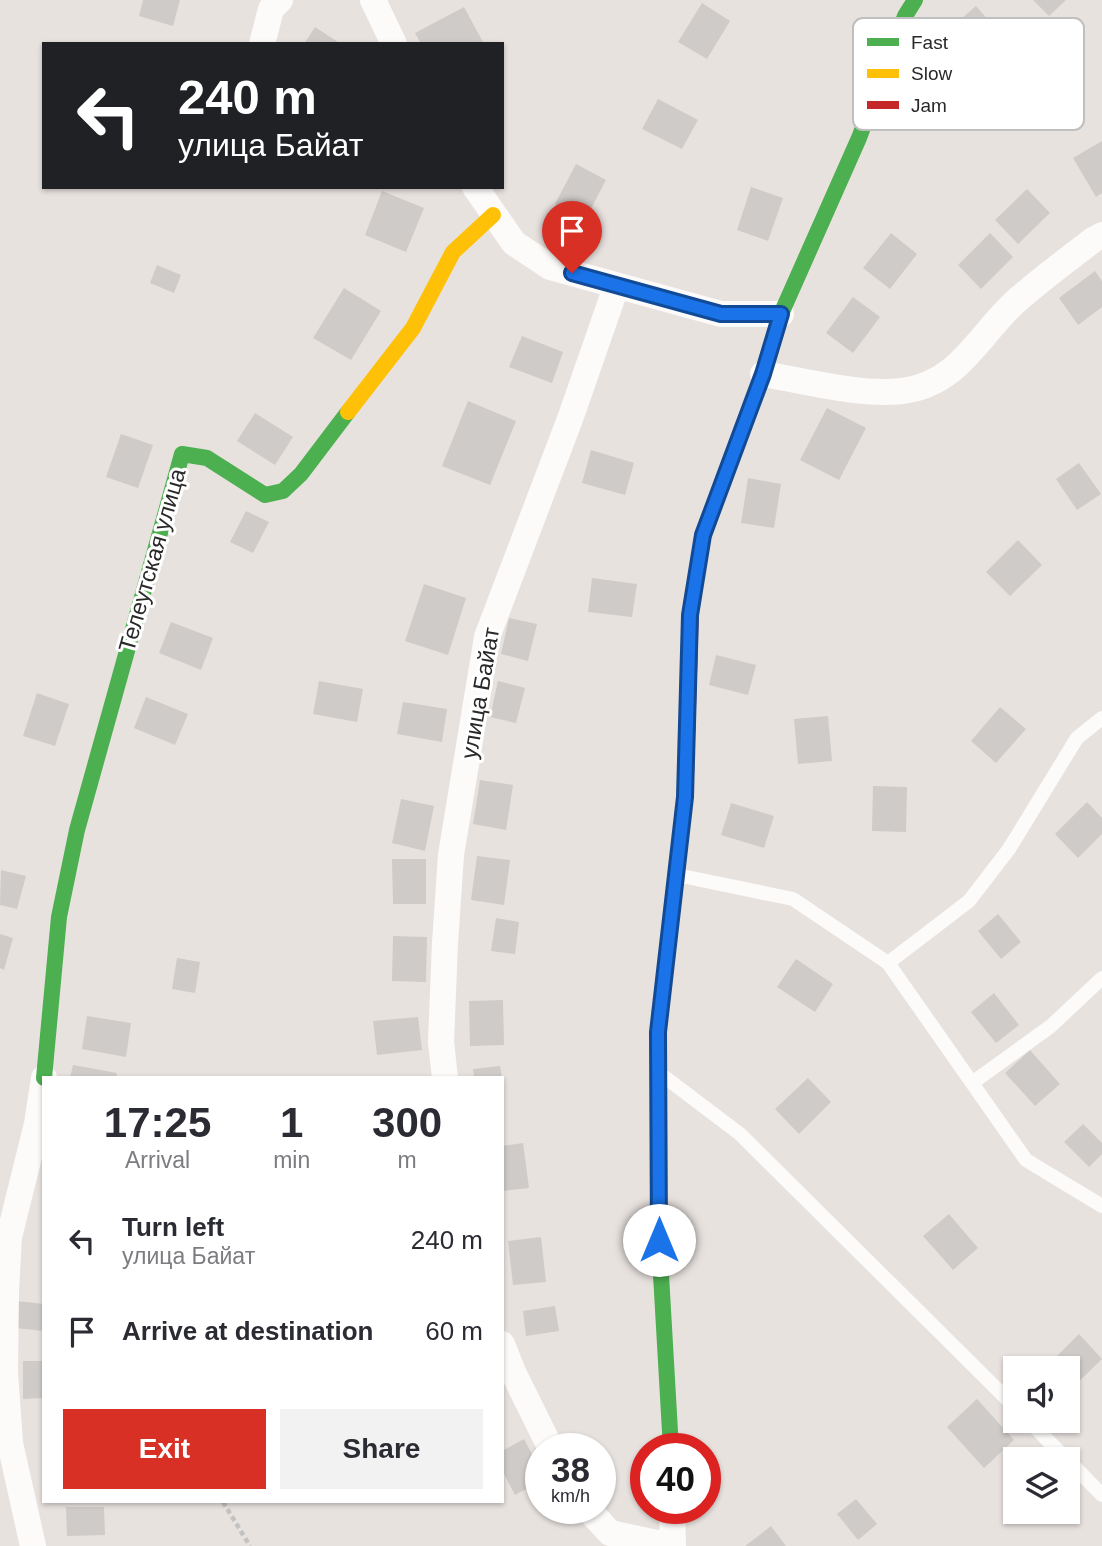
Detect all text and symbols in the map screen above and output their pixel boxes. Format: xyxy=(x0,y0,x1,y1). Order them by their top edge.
legend xyxy=(853,18,1084,130)
text: Fast xyxy=(911,32,949,53)
text: Slow xyxy=(911,63,952,84)
icon: left xyxy=(63,70,154,161)
text: 240 m xyxy=(178,70,317,124)
text: Jam xyxy=(911,95,947,116)
text: улица Байат xyxy=(178,127,363,163)
pin xyxy=(542,201,602,273)
icon: arrive xyxy=(553,212,591,250)
street label: Телеутская улица xyxy=(113,465,191,655)
street label: улица Байат xyxy=(456,625,504,761)
text: 17:25 xyxy=(104,1099,211,1146)
text: 1 xyxy=(280,1099,303,1146)
text: 300 xyxy=(372,1099,442,1146)
text: Arrival xyxy=(125,1147,190,1173)
text: min xyxy=(273,1147,310,1173)
text: m xyxy=(398,1147,417,1173)
position arrow xyxy=(622,1203,696,1277)
text: Turn left xyxy=(122,1212,224,1242)
icon: left xyxy=(63,1222,101,1260)
text: 240 m xyxy=(411,1225,483,1255)
text: улица Байат xyxy=(122,1243,255,1269)
icon: arrive xyxy=(63,1313,101,1351)
text: Arrive at destination xyxy=(122,1316,373,1346)
text: 60 m xyxy=(425,1316,483,1346)
map controls xyxy=(1003,1356,1080,1524)
button: sound xyxy=(1003,1356,1080,1433)
button: Exit xyxy=(63,1409,266,1489)
button: Share xyxy=(280,1409,483,1489)
speed limit sign: 40 xyxy=(630,1433,721,1524)
button: layers xyxy=(1003,1447,1080,1524)
text: 38 xyxy=(551,1450,590,1489)
text: km/h xyxy=(551,1486,590,1506)

